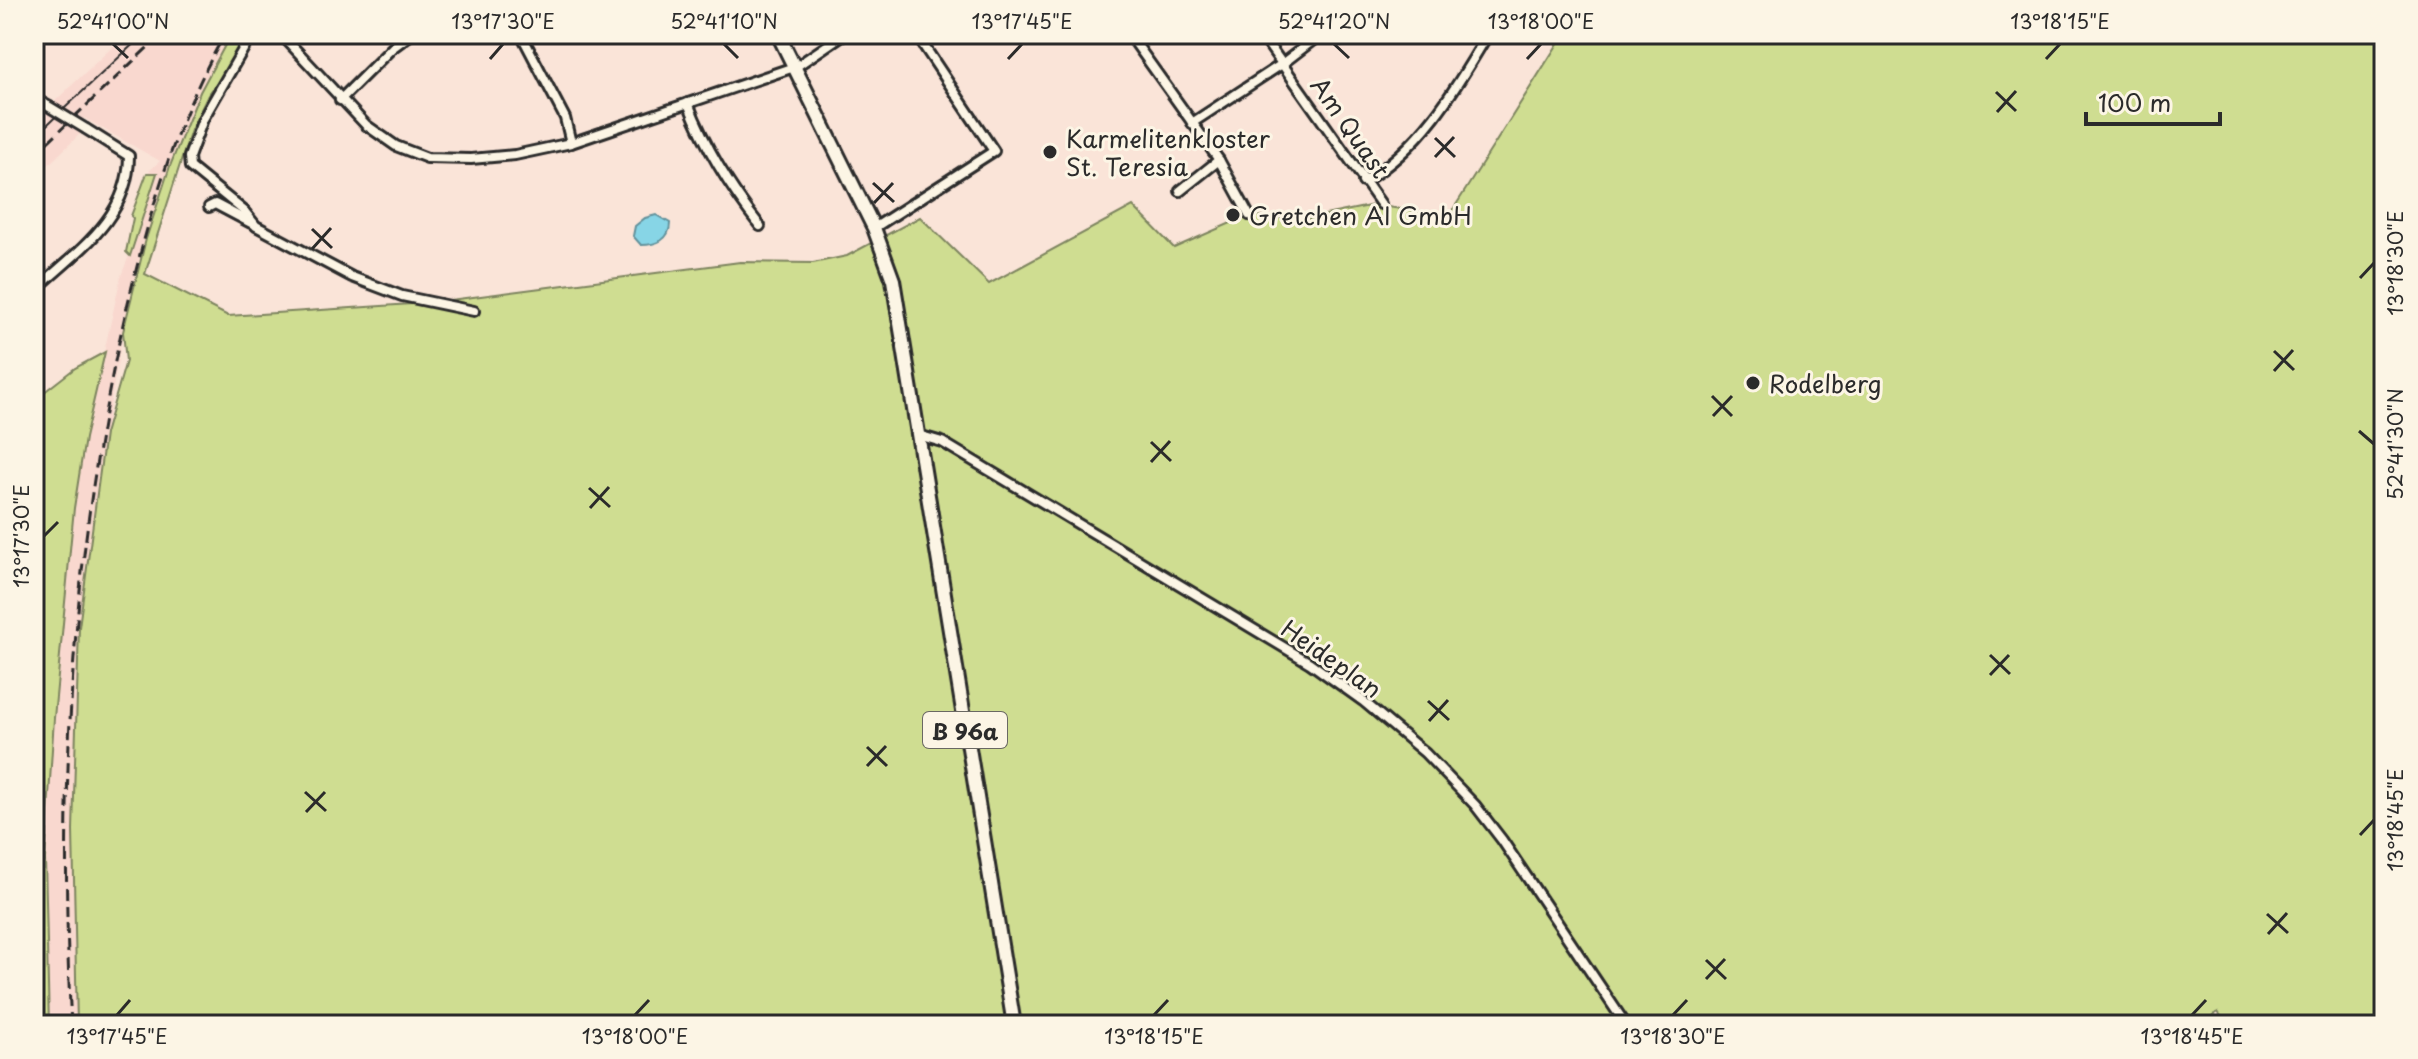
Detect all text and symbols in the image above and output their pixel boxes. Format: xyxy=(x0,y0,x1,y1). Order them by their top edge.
text: 52°41'00"N xyxy=(57,6,170,36)
text: 13°17'30"E xyxy=(451,6,555,36)
text: 52°41'10"N xyxy=(670,6,778,36)
text: 13°17'45"E xyxy=(971,6,1073,36)
text: 52°41'20"N xyxy=(1278,6,1390,36)
text: 13°18'00"E xyxy=(1488,6,1594,36)
text: 13°18'15"E xyxy=(2010,6,2110,36)
street label: Am Quast xyxy=(1303,69,1399,185)
scale bar xyxy=(2086,76,2220,126)
text: 100 m xyxy=(2098,84,2171,120)
place label: Karmelitenkloster St. Teresia xyxy=(1066,120,1271,184)
marker: Karmelitenkloster St. Teresia xyxy=(1041,143,1059,161)
place label: Gretchen AI GmbH xyxy=(1249,197,1472,233)
marker: Gretchen AI GmbH xyxy=(1224,206,1242,224)
text: 13°18'30"E xyxy=(2380,210,2410,316)
place label: Rodelberg xyxy=(1769,365,1881,401)
marker: Rodelberg xyxy=(1744,374,1762,392)
text: 52°41'30"N xyxy=(2380,388,2410,500)
text: 13°17'30"E xyxy=(6,484,36,588)
street label: Heideplan xyxy=(1274,610,1390,706)
road number: B 96a xyxy=(923,712,1007,748)
text: 13°18'45"E xyxy=(2380,769,2410,871)
text: 13°17'45"E xyxy=(66,1021,168,1051)
text: 13°18'00"E xyxy=(582,1021,688,1051)
text: 13°18'15"E xyxy=(1104,1021,1204,1051)
text: 13°18'30"E xyxy=(1620,1021,1726,1051)
text: 13°18'45"E xyxy=(2141,1021,2243,1051)

